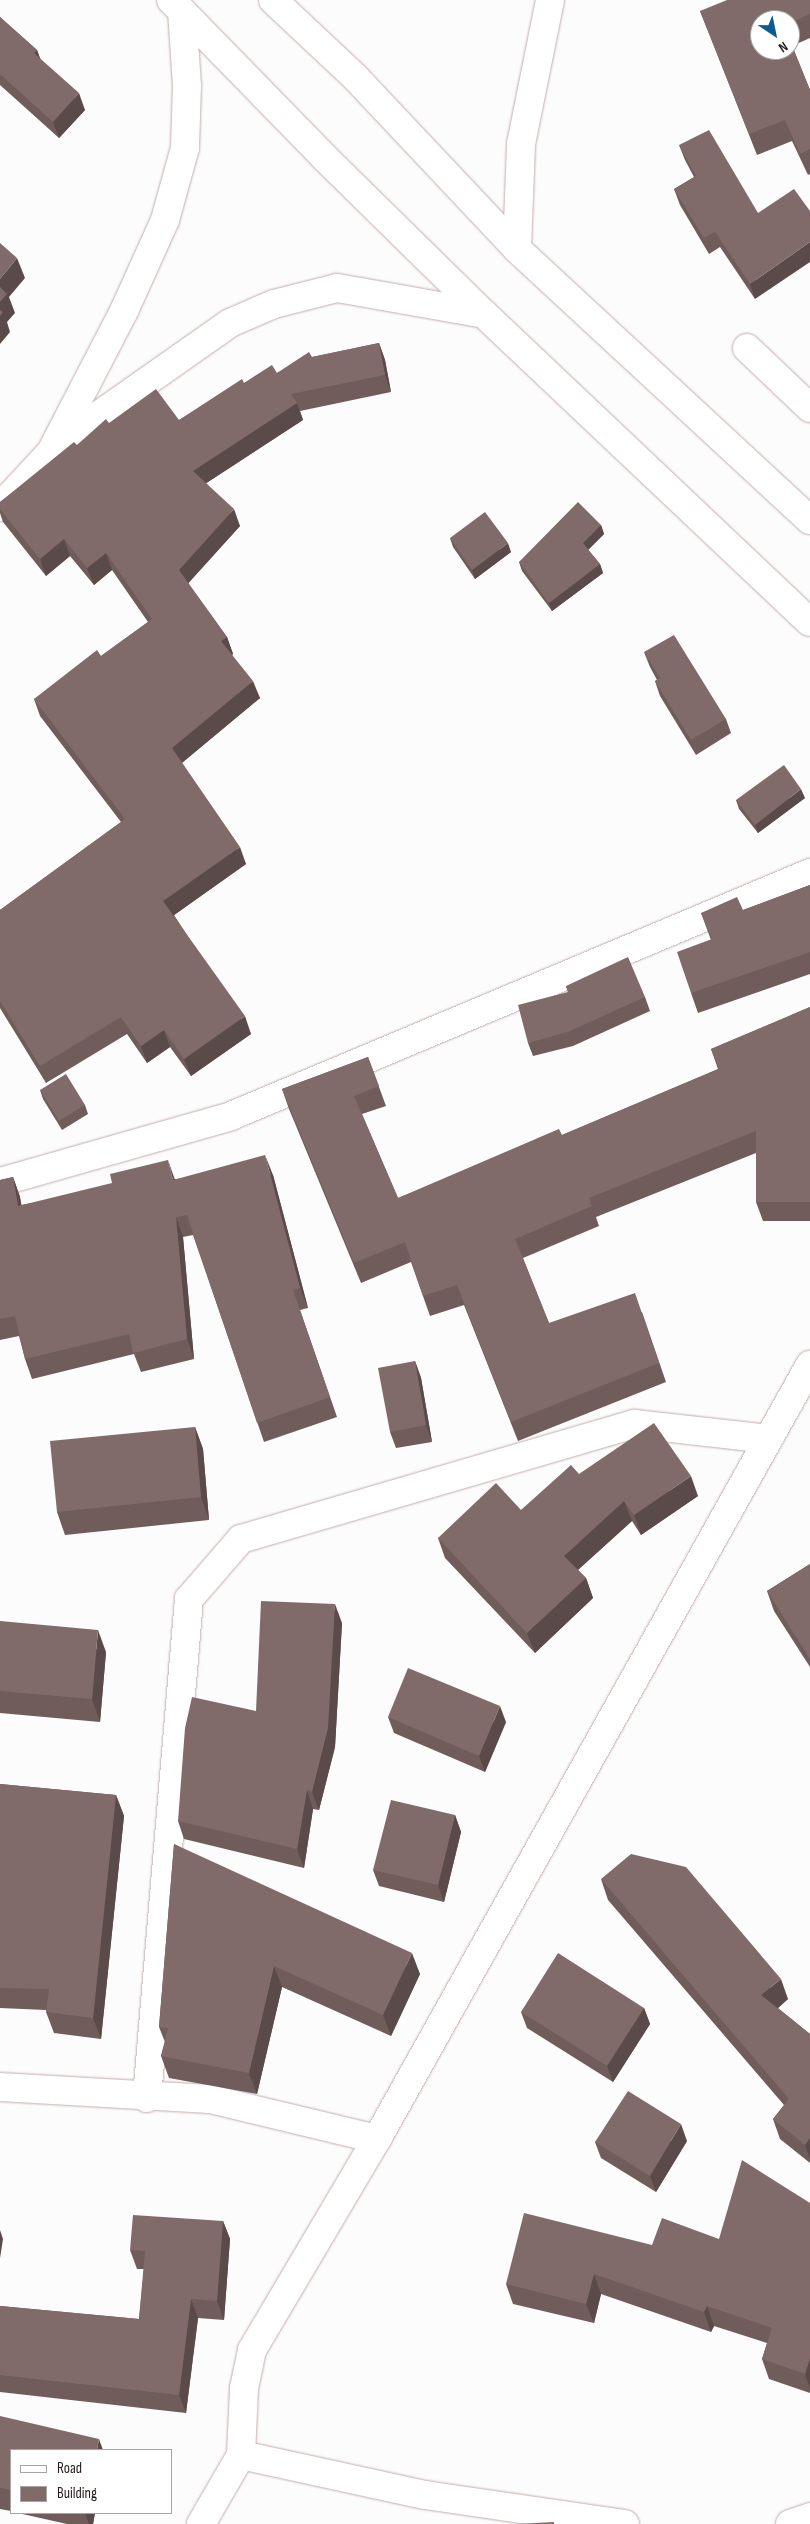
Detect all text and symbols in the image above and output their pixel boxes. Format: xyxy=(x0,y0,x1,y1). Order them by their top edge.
north arrow xyxy=(750,10,800,60)
text: N xyxy=(775,38,791,56)
legend xyxy=(10,2449,172,2514)
text: Road xyxy=(57,2459,82,2478)
text: Building xyxy=(57,2484,97,2503)

